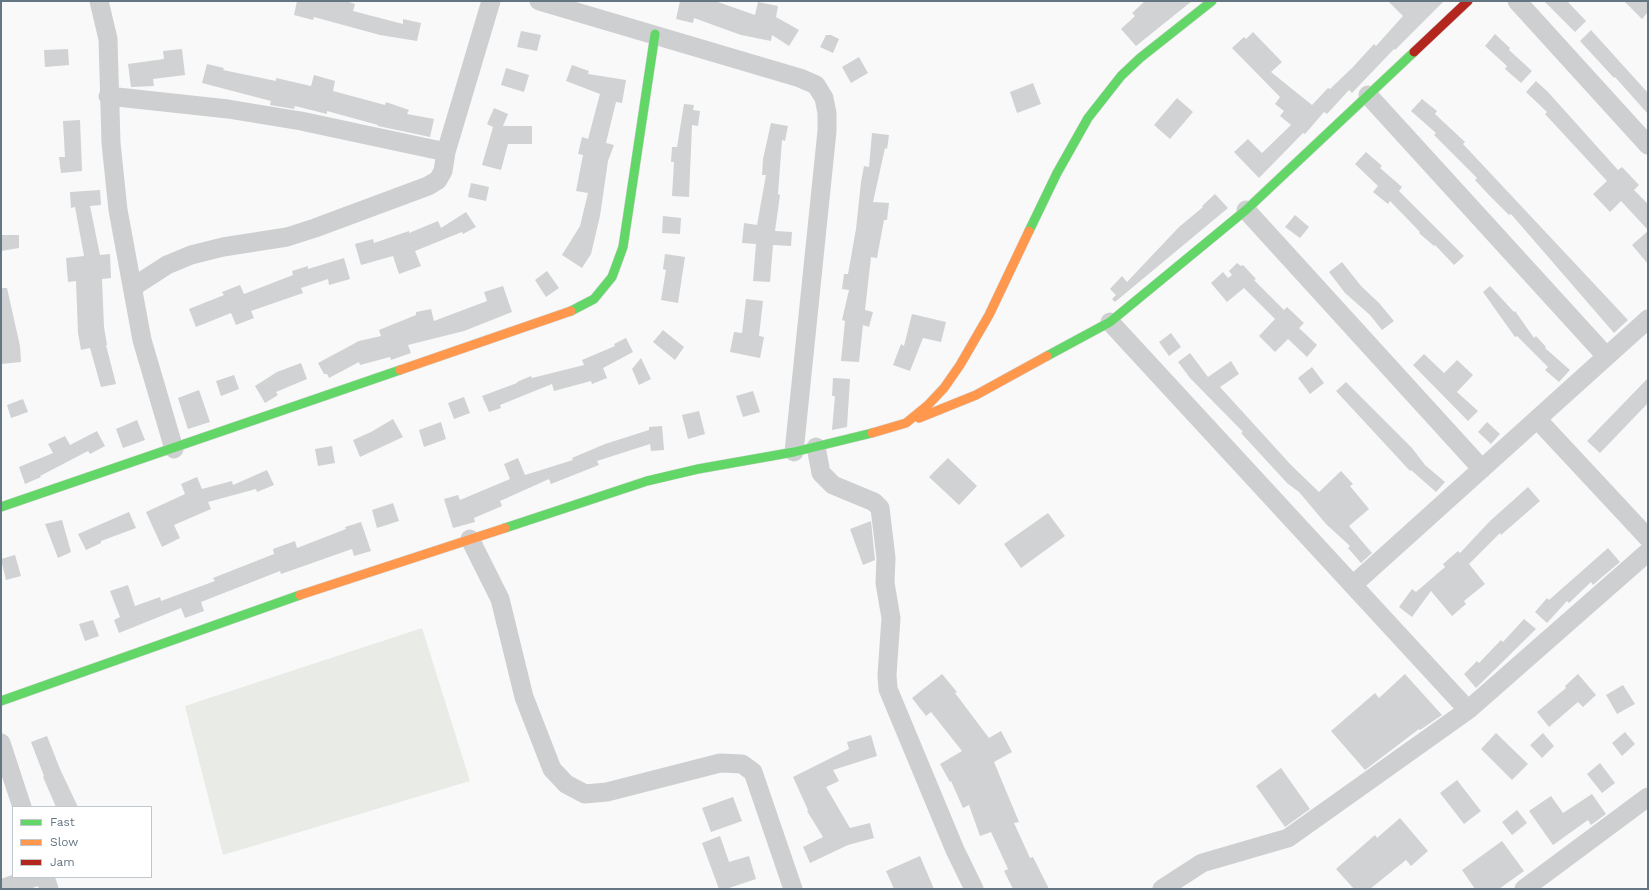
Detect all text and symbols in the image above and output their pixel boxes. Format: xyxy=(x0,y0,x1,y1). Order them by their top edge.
legend xyxy=(12,806,152,878)
text: Fast xyxy=(50,815,75,829)
text: Slow xyxy=(50,835,78,849)
text: Jam xyxy=(50,855,75,869)

